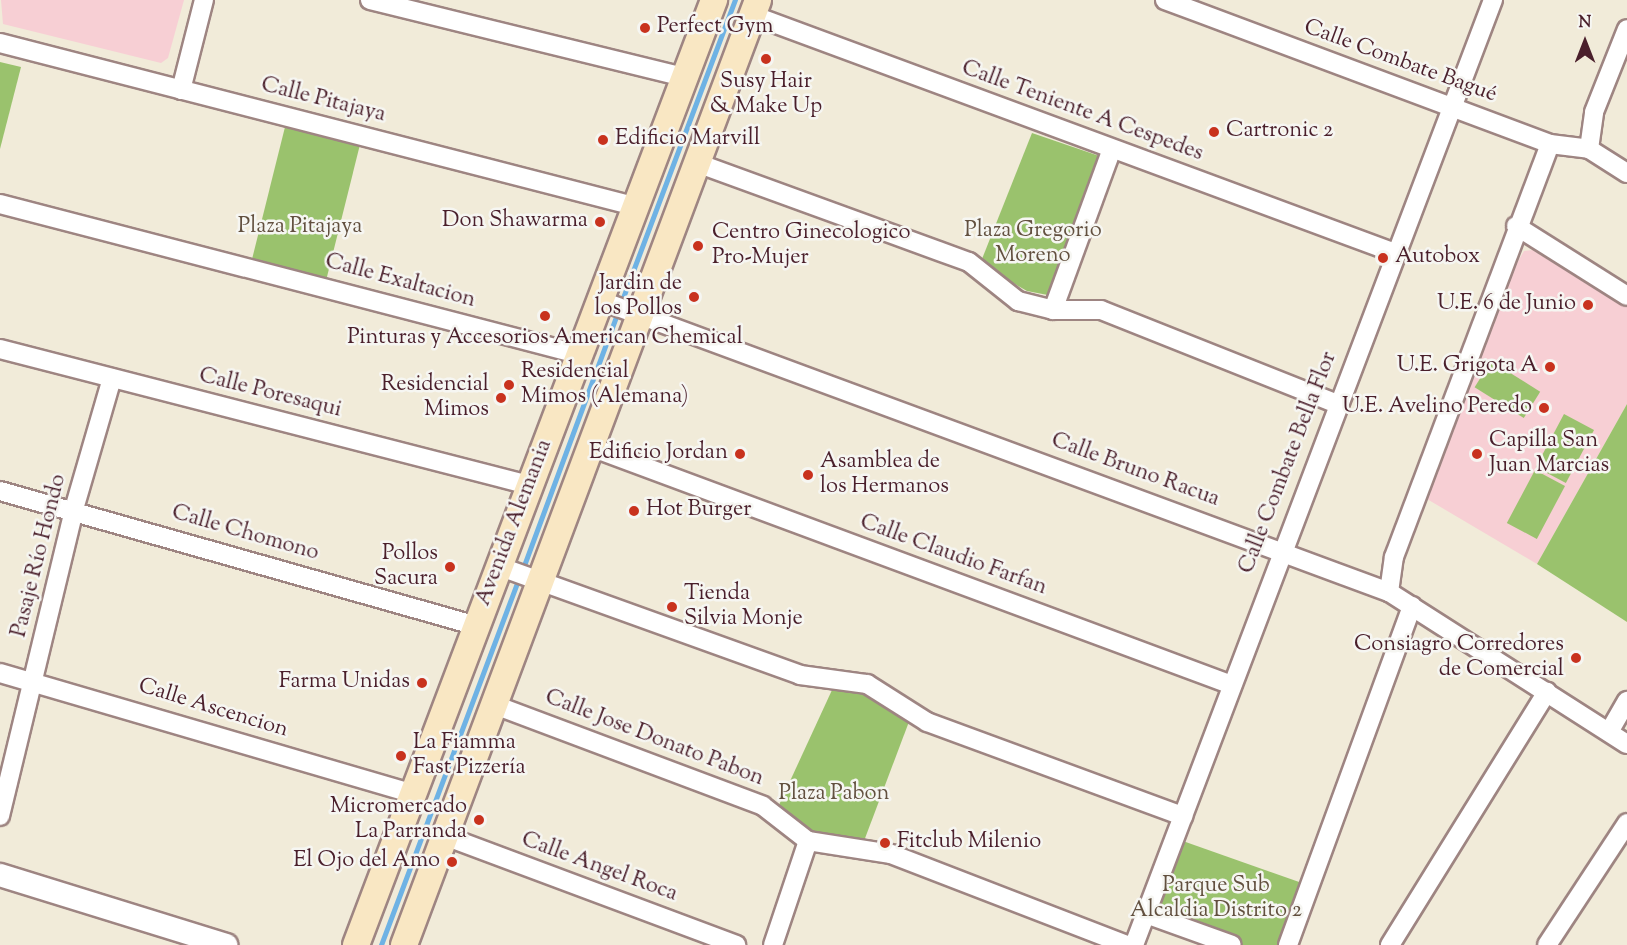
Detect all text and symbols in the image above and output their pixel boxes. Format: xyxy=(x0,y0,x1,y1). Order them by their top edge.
north arrow xyxy=(1555,12,1615,72)
text: N xyxy=(1579,12,1591,35)
place label: Perfect Gym xyxy=(657,15,774,41)
street label: Calle Combate Bagué xyxy=(1300,15,1500,109)
marker: Perfect Gym xyxy=(638,21,652,35)
marker: Susy Hair & Make Up xyxy=(759,52,773,66)
street label: Calle Teniente A Cespedes xyxy=(958,56,1206,168)
place label: Susy Hair & Make Up xyxy=(710,69,822,120)
street label: Calle Pitajaya xyxy=(258,73,388,129)
place label: Cartronic 2 xyxy=(1226,119,1333,145)
marker: Cartronic 2 xyxy=(1207,125,1221,139)
place label: Edificio Marvill xyxy=(615,127,760,153)
marker: Edificio Marvill xyxy=(596,133,610,147)
place label: Don Shawarma xyxy=(442,209,588,235)
park label: Plaza Pitajaya xyxy=(238,215,362,241)
marker: Don Shawarma xyxy=(593,215,607,229)
park label: Plaza Gregorio Moreno xyxy=(964,218,1102,270)
place label: Centro Ginecologico Pro-Mujer xyxy=(712,220,911,272)
marker: Centro Ginecologico Pro-Mujer xyxy=(689,237,707,255)
place label: Autobox xyxy=(1395,245,1480,271)
street label: Calle Exaltacion xyxy=(322,249,478,315)
marker: Autobox xyxy=(1376,251,1390,265)
place label: Jardin de los Pollos xyxy=(595,271,682,322)
marker: Jardin de los Pollos xyxy=(687,290,701,304)
place label: U.E. 6 de Junio xyxy=(1437,292,1576,318)
marker: U.E. 6 de Junio xyxy=(1581,298,1595,312)
marker: Pinturas y Accesorios American Chemical xyxy=(538,309,552,323)
place label: Pinturas y Accesorios American Chemical xyxy=(347,326,743,352)
street label: Calle Combate Bella Flor xyxy=(1234,348,1344,578)
place label: U.E. Grigota A xyxy=(1397,354,1538,380)
place label: Residencial Mimos (Alemana) xyxy=(521,359,689,410)
marker: U.E. Grigota A xyxy=(1543,360,1557,374)
street label: Calle Poresaqui xyxy=(196,364,344,424)
place label: Residencial Mimos xyxy=(381,372,489,424)
marker: Residencial Mimos (Alemana) xyxy=(502,378,516,392)
marker: Residencial Mimos xyxy=(494,391,508,405)
place label: U.E. Avelino Peredo xyxy=(1342,395,1532,421)
marker: U.E. Avelino Peredo xyxy=(1537,401,1551,415)
street label: Calle Bruno Racua xyxy=(1047,428,1223,514)
place label: Capilla San Juan Marcias xyxy=(1489,428,1609,480)
street label: Avenida Alemania xyxy=(471,436,559,610)
place label: Edificio Jordan xyxy=(589,441,728,467)
marker: Edificio Jordan xyxy=(733,447,747,461)
marker: Capilla San Juan Marcias xyxy=(1470,447,1484,461)
place label: Asamblea de los Hermanos xyxy=(820,449,949,500)
marker: Asamblea de los Hermanos xyxy=(801,468,815,482)
street label: Pasaje Río Hondo xyxy=(7,472,73,640)
place label: Hot Burger xyxy=(646,498,751,524)
street label: Calle Chomono xyxy=(168,500,322,568)
marker: Hot Burger xyxy=(627,504,641,518)
street label: Calle Claudio Farfan xyxy=(856,510,1050,602)
place label: Pollos Sacura xyxy=(374,541,438,592)
marker: Pollos Sacura xyxy=(443,560,457,574)
place label: Tienda Silvia Monje xyxy=(684,581,803,632)
marker: Tienda Silvia Monje xyxy=(665,600,679,614)
place label: Consiagro Corredores de Comercial xyxy=(1354,632,1564,684)
marker: Consiagro Corredores de Comercial xyxy=(1569,651,1583,665)
place label: Farma Unidas xyxy=(279,670,410,696)
street label: Calle Ascencion xyxy=(135,674,291,744)
marker: Farma Unidas xyxy=(415,676,429,690)
street label: Calle Jose Donato Pabon xyxy=(541,685,767,793)
place label: La Fiamma Fast Pizzería xyxy=(413,730,526,782)
marker: La Fiamma Fast Pizzería xyxy=(394,749,408,763)
park label: Plaza Pabon xyxy=(779,782,889,808)
place label: Micromercado La Parranda xyxy=(330,794,467,846)
marker: Micromercado La Parranda xyxy=(472,813,486,827)
street label: Calle Angel Roca xyxy=(517,828,681,908)
place label: Fitclub Milenio xyxy=(897,830,1041,856)
marker: Fitclub Milenio xyxy=(878,836,892,850)
place label: El Ojo del Amo xyxy=(293,849,440,875)
marker: El Ojo del Amo xyxy=(445,855,459,869)
park label: Parque Sub Alcaldia Distrito 2 xyxy=(1130,873,1302,924)

